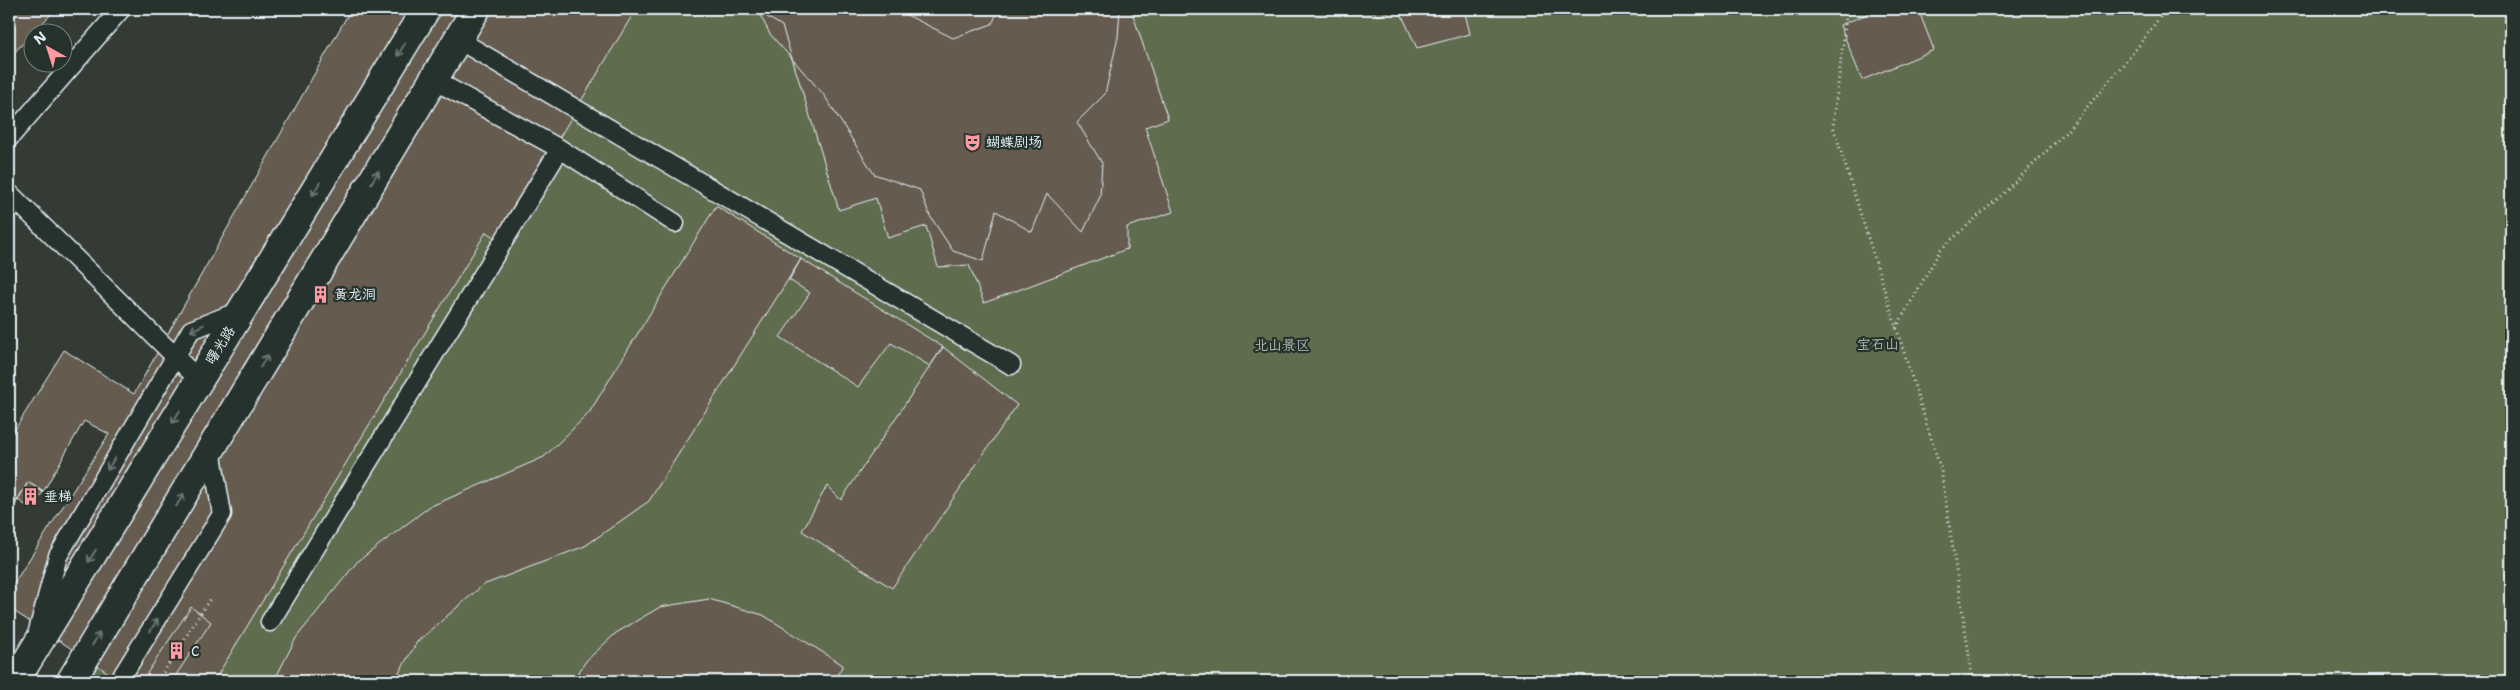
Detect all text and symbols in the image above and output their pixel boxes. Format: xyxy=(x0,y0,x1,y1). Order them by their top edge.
north arrow xyxy=(22,22,72,72)
text: N xyxy=(30,27,50,48)
one-way arrow xyxy=(395,43,405,57)
theatre icon: 蝴蝶剧场 xyxy=(962,132,982,152)
place label: 蝴蝶剧场 xyxy=(986,133,1042,151)
one-way arrow xyxy=(371,171,381,185)
one-way arrow xyxy=(311,182,321,196)
building icon: 黄龙洞 xyxy=(310,284,330,304)
place label: 黄龙洞 xyxy=(334,285,376,303)
street label: 曙光路 xyxy=(201,322,239,368)
one-way arrow xyxy=(190,324,205,334)
park label: 宝石山 xyxy=(1857,335,1899,353)
park label: 北山景区 xyxy=(1254,336,1310,354)
one-way arrow xyxy=(260,355,270,369)
one-way arrow xyxy=(171,410,181,424)
one-way arrow xyxy=(105,457,115,471)
building icon: 垂梯 xyxy=(20,486,40,506)
place label: 垂梯 xyxy=(44,487,72,505)
one-way arrow xyxy=(176,494,186,508)
one-way arrow xyxy=(86,548,96,562)
one-way arrow xyxy=(149,618,159,632)
one-way arrow xyxy=(91,633,101,647)
building icon: C xyxy=(167,641,187,661)
place label: C xyxy=(191,642,200,660)

